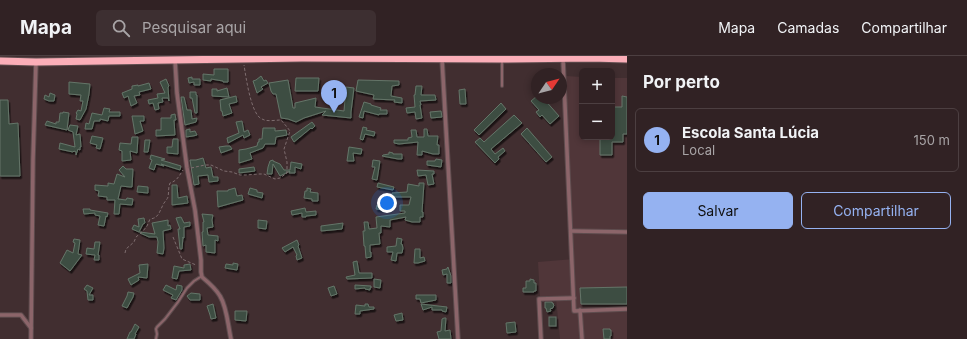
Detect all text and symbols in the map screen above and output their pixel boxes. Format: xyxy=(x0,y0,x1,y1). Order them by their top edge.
search box xyxy=(96,10,376,46)
text: Mapa xyxy=(20,16,72,39)
icon: search xyxy=(110,17,132,39)
text: Pesquisar aqui xyxy=(142,18,246,37)
text: Mapa xyxy=(718,19,755,36)
text: Camadas xyxy=(777,19,839,36)
text: Compartilhar xyxy=(861,19,947,36)
north arrow xyxy=(531,68,567,104)
map controls xyxy=(579,68,615,140)
button: + xyxy=(579,68,615,104)
text: Por perto xyxy=(643,72,720,92)
pin: 1 xyxy=(321,80,347,113)
button: − xyxy=(579,104,615,140)
text: Escola Santa Lúcia xyxy=(682,123,819,142)
text: 1 xyxy=(654,132,660,148)
text: 150 m xyxy=(914,132,950,148)
text: Local xyxy=(682,142,715,158)
button: Salvar xyxy=(643,192,793,229)
button: Compartilhar xyxy=(801,192,951,229)
your location xyxy=(377,193,397,213)

